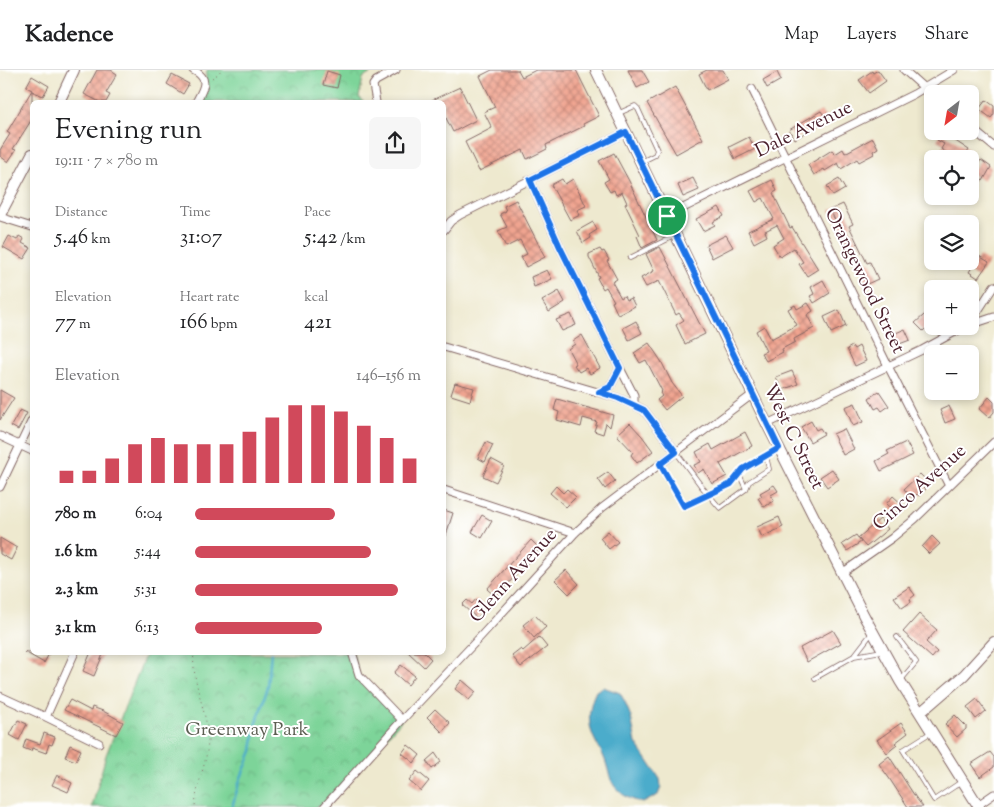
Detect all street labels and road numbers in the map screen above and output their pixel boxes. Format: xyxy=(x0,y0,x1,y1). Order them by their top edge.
street label: Dale Avenue xyxy=(751,95,857,165)
street label: Orangewood Street xyxy=(817,204,911,359)
street label: West C Street xyxy=(756,380,830,495)
street label: Cinco Avenue xyxy=(867,438,973,538)
street label: Glenn Avenue xyxy=(464,522,564,629)

